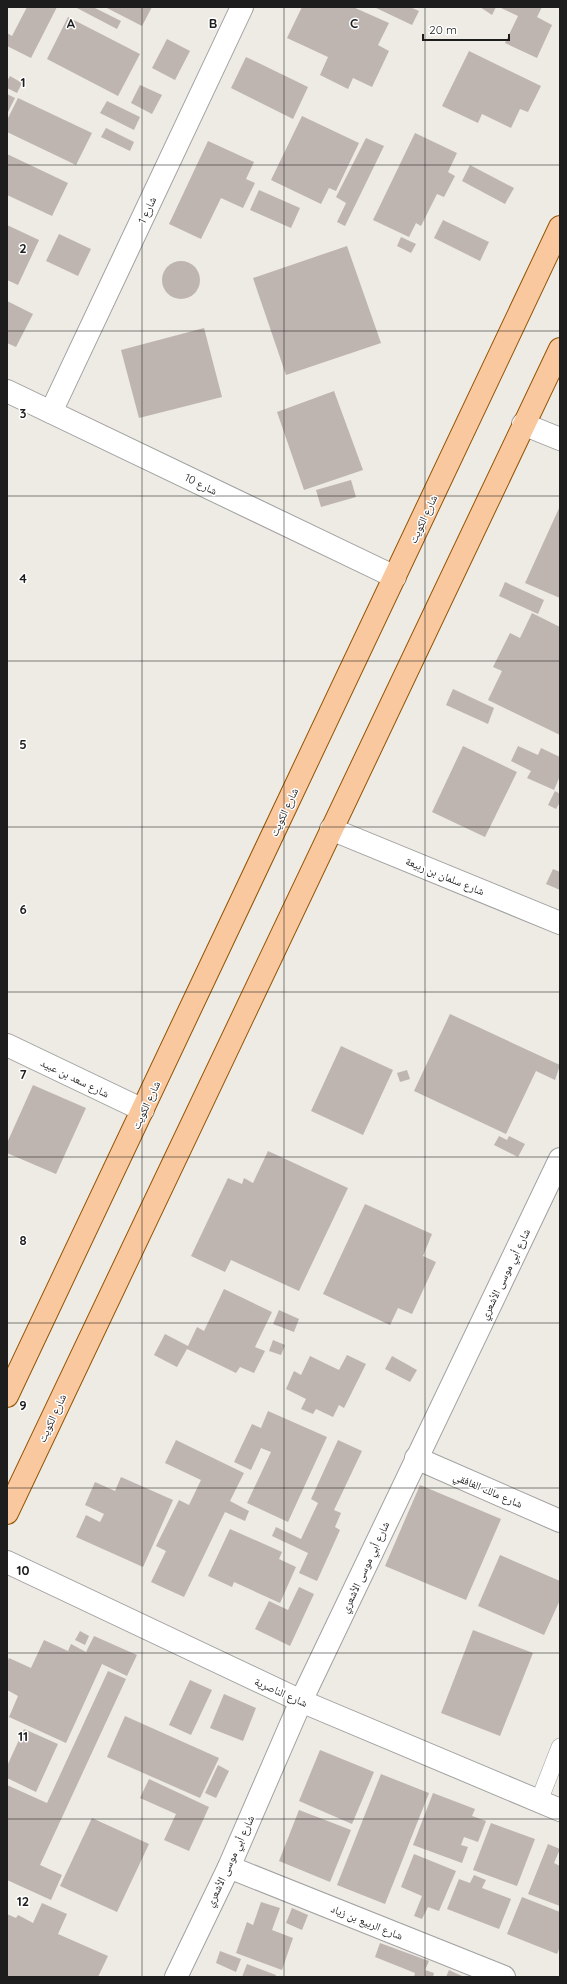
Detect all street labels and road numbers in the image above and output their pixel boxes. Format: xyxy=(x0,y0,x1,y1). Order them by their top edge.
street label: شارع 1 xyxy=(135,194,159,226)
street label: شارع 10 xyxy=(182,470,220,498)
street label: شارع الكويت xyxy=(406,493,440,545)
street label: شارع الكويت xyxy=(267,786,301,838)
street label: شارع سلمان بن ربيعة xyxy=(404,854,486,898)
street label: شارع سعد بن عبيد xyxy=(39,1055,111,1101)
street label: شارع الكويت xyxy=(129,1079,163,1131)
street label: شارع أبي موسى الأشعري xyxy=(477,1226,535,1323)
street label: شارع الكويت xyxy=(35,1392,69,1444)
street label: شارع مالك الغافقي xyxy=(451,1469,525,1513)
street label: شارع أبي موسى الأشعري xyxy=(338,1519,394,1616)
street label: شارع الناصرية xyxy=(252,1674,310,1710)
street label: شارع أبي موسى الأشعري xyxy=(203,1813,259,1910)
street label: شارع الربيع بن زياد xyxy=(329,1901,405,1943)

